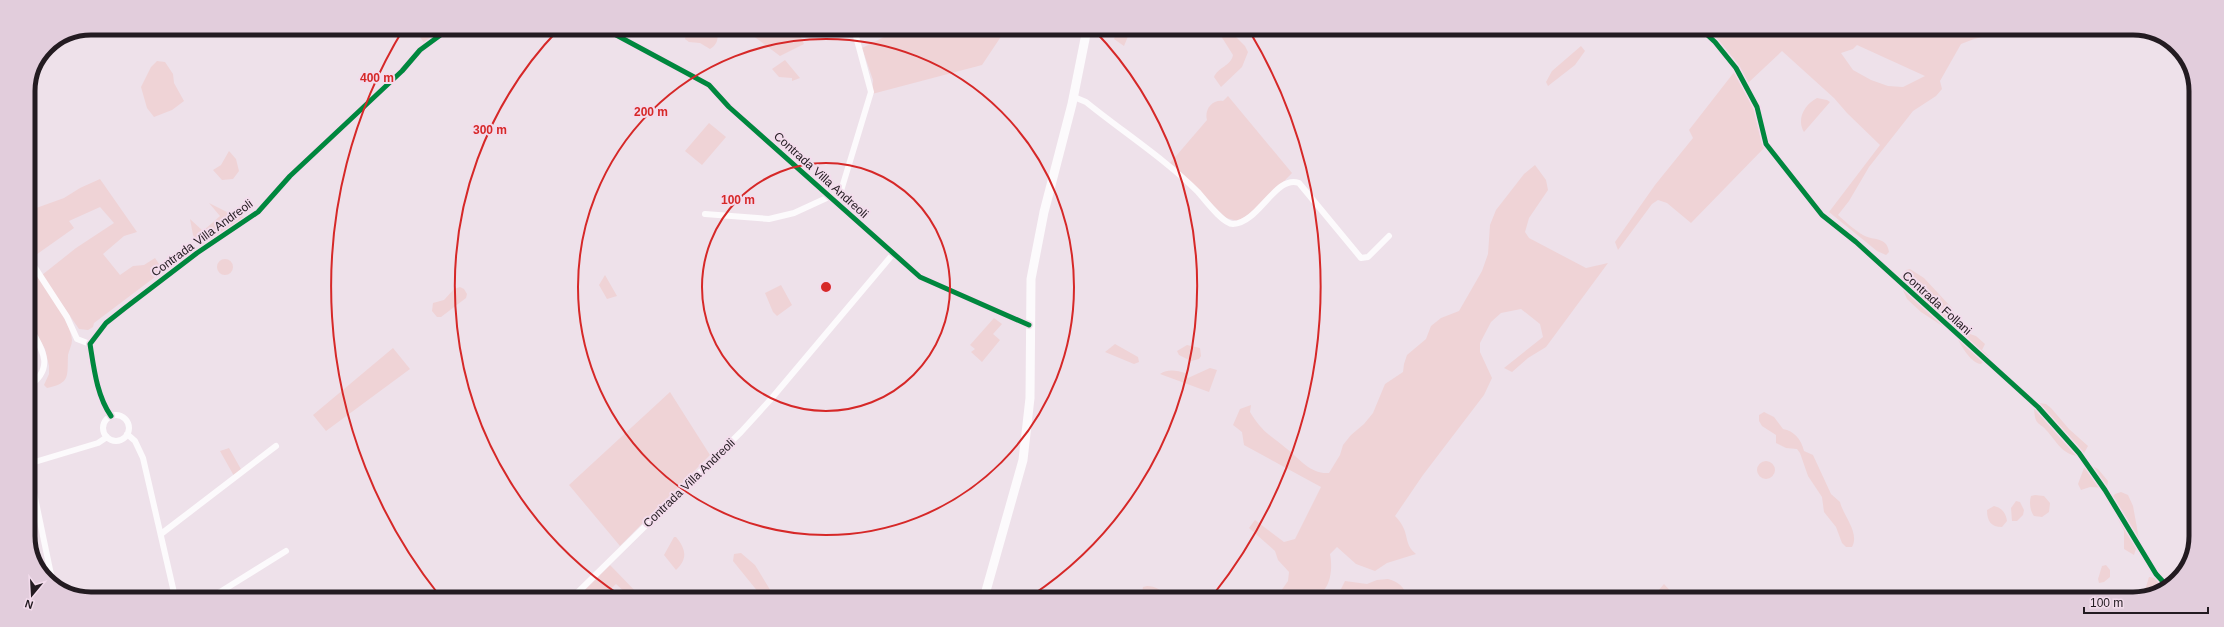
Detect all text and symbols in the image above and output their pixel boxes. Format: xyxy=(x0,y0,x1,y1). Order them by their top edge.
text: 400 m xyxy=(360,71,394,85)
text: 200 m xyxy=(634,105,668,119)
text: 300 m xyxy=(473,123,507,137)
street label: Contrada Villa Andreoli xyxy=(771,129,871,221)
text: 100 m xyxy=(721,193,755,207)
street label: Contrada Villa Andreoli xyxy=(149,197,255,279)
street label: Contrada Follani xyxy=(1900,268,1974,338)
centre of rings xyxy=(819,280,833,294)
street label: Contrada Villa Andreoli xyxy=(640,436,738,530)
north arrow xyxy=(12,575,52,615)
scale bar xyxy=(2084,589,2208,615)
text: 100 m xyxy=(2090,596,2123,610)
text: N xyxy=(23,598,35,611)

